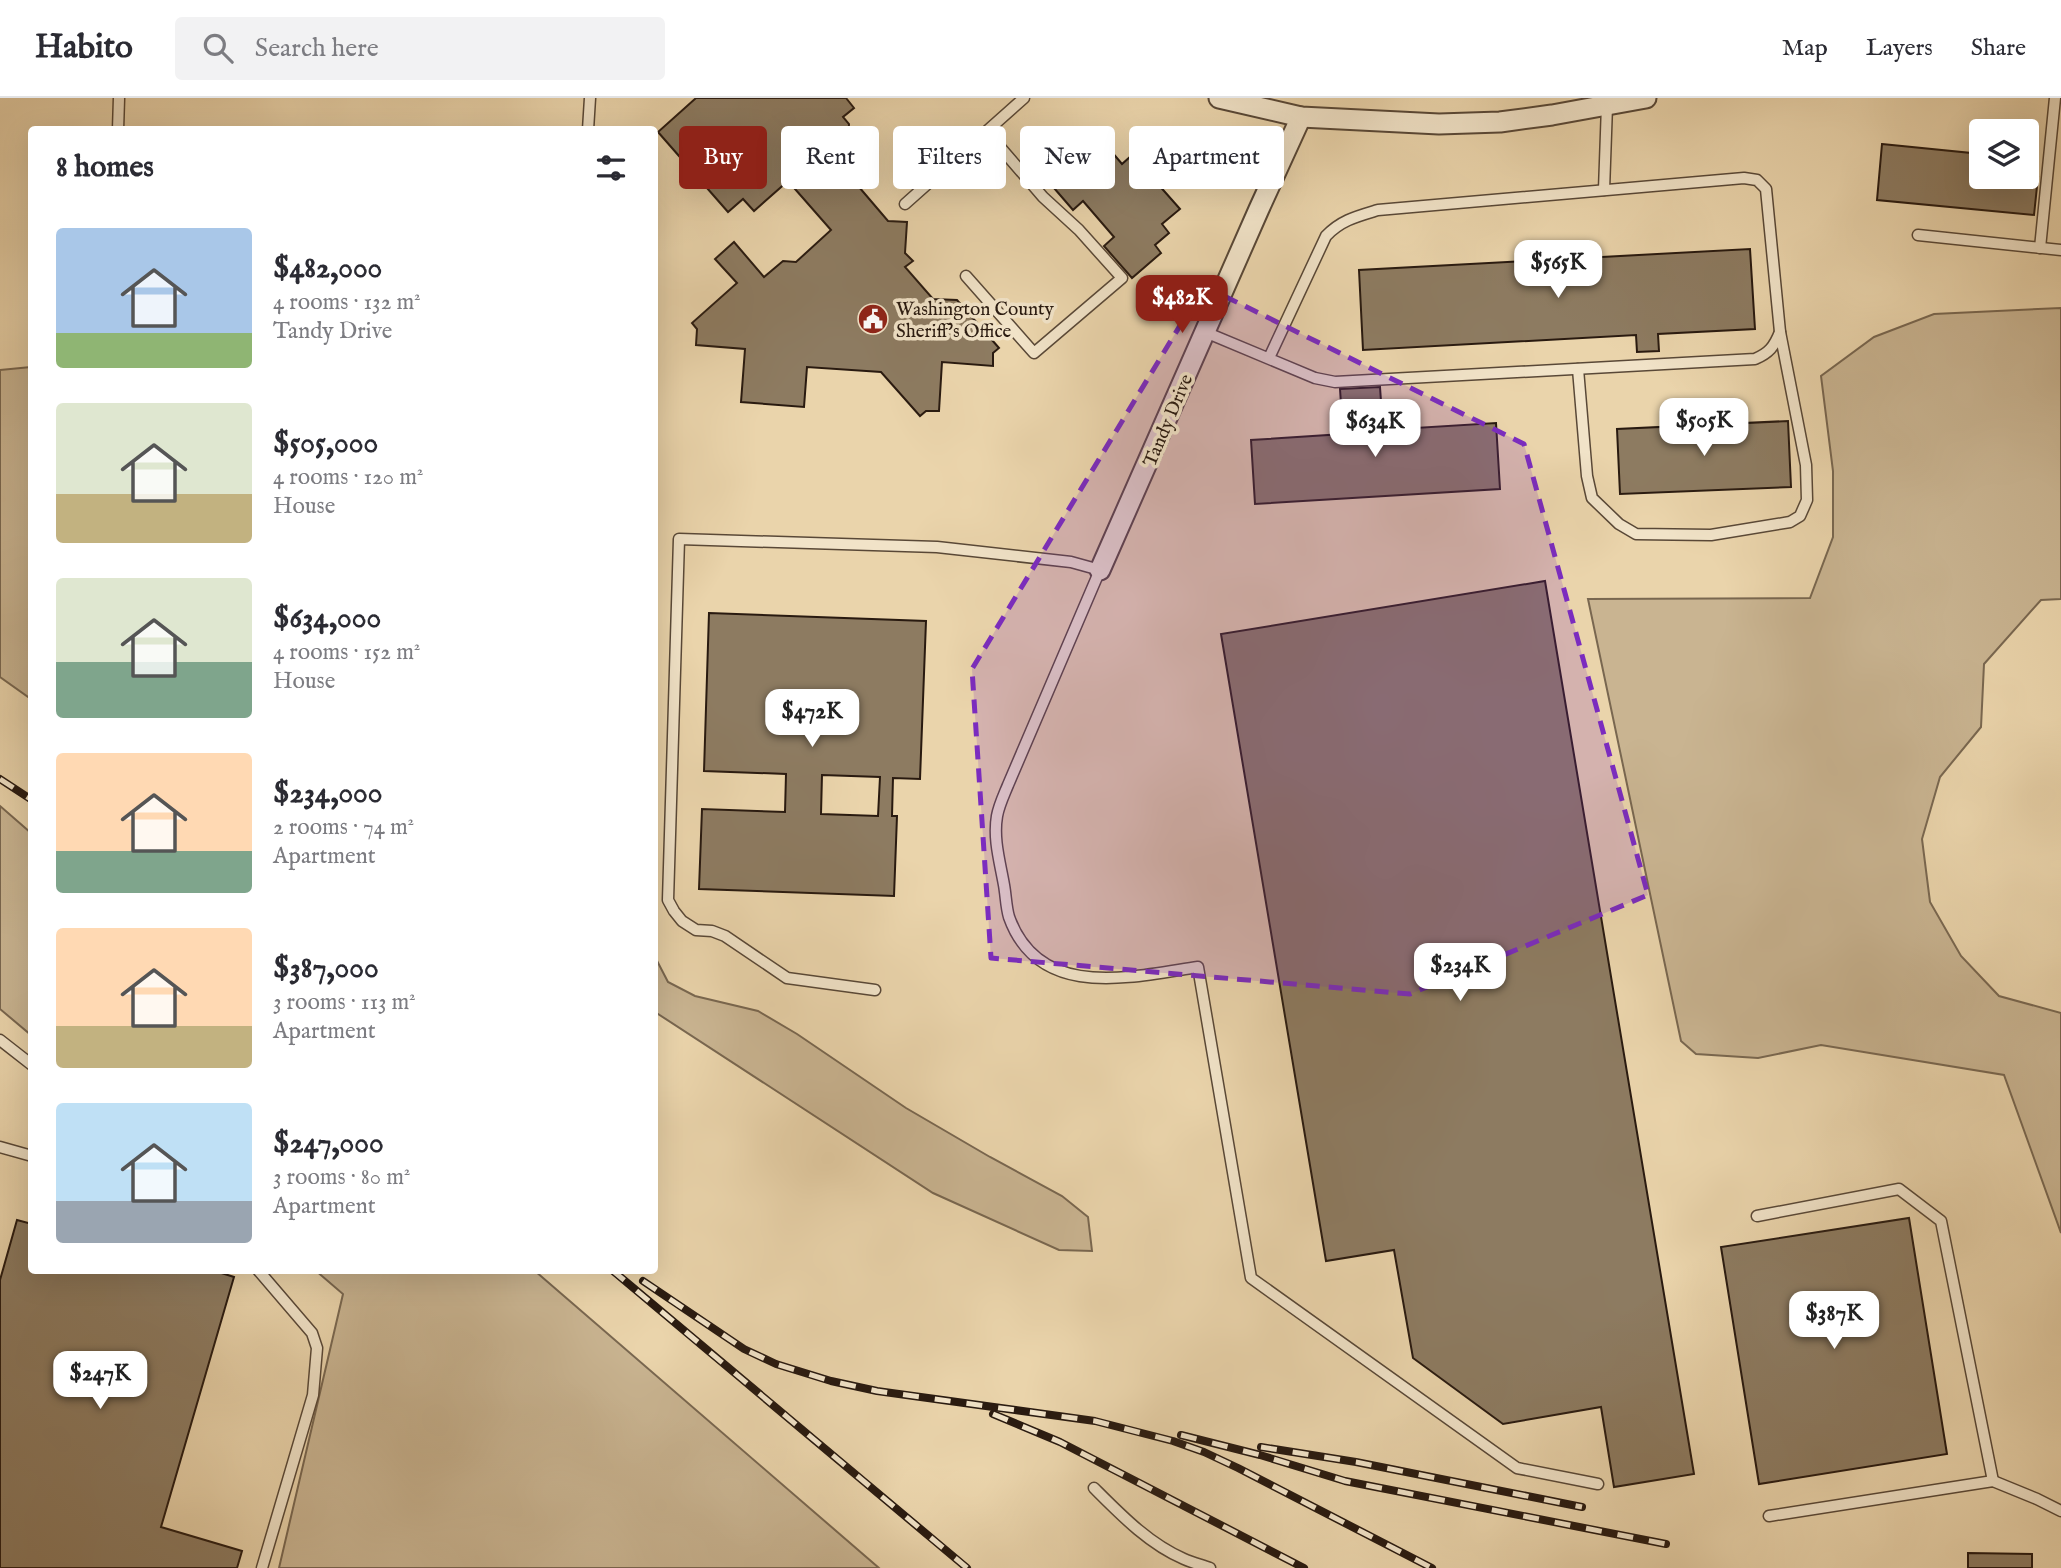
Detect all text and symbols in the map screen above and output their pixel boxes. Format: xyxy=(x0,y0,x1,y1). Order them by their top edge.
search box xyxy=(175,17,665,80)
text: Habito xyxy=(35,27,133,69)
icon: search xyxy=(199,29,237,67)
text: Search here xyxy=(255,32,379,65)
text: Map xyxy=(1782,33,1828,64)
text: Layers xyxy=(1866,33,1933,64)
text: Share xyxy=(1971,33,2026,64)
map controls xyxy=(1969,119,2039,189)
button: layers xyxy=(1969,119,2039,189)
chip: Buy xyxy=(679,126,767,189)
chip: Rent xyxy=(781,126,879,189)
chip: Filters xyxy=(893,126,1006,189)
chip: New xyxy=(1020,126,1115,189)
chip: Apartment xyxy=(1129,126,1284,189)
text: 8 homes xyxy=(56,149,154,187)
icon: filters xyxy=(592,149,630,187)
pin: $565K xyxy=(1509,240,1607,300)
text: $565K xyxy=(1530,248,1586,277)
text: $482,000 xyxy=(273,250,382,288)
icon: home xyxy=(112,256,196,340)
pin: $482K xyxy=(1133,275,1231,335)
text: $482K xyxy=(1152,283,1212,312)
text: 4 rooms · 132 m² xyxy=(273,288,421,317)
place label: Washington County Sheriff's Office xyxy=(896,298,1055,344)
public building icon: Washington County Sheriff's Office xyxy=(856,302,890,336)
text: Tandy Drive xyxy=(273,317,392,346)
street label: Tandy Drive xyxy=(1139,370,1199,471)
pin: $505K xyxy=(1655,398,1753,458)
pin: $634K xyxy=(1326,400,1424,459)
text: $505K xyxy=(1675,406,1733,435)
text: $634K xyxy=(1346,407,1404,436)
text: $505,000 xyxy=(273,425,378,463)
icon: home xyxy=(112,431,196,515)
text: 4 rooms · 120 m² xyxy=(273,463,423,492)
text: House xyxy=(273,492,335,521)
text: $634,000 xyxy=(273,600,381,638)
icon: home xyxy=(112,606,196,690)
text: 4 rooms · 152 m² xyxy=(273,638,420,667)
text: House xyxy=(273,667,335,696)
pin: $472K xyxy=(763,690,861,749)
text: $472K xyxy=(781,697,843,726)
text: $234,000 xyxy=(273,775,383,813)
icon: home xyxy=(112,781,196,865)
text: 2 rooms · 74 m² xyxy=(273,813,414,842)
text: Apartment xyxy=(273,842,376,871)
pin: $234K xyxy=(1411,944,1509,1003)
text: $387,000 xyxy=(273,950,379,988)
text: $234K xyxy=(1430,951,1490,980)
icon: home xyxy=(112,956,196,1040)
text: 3 rooms · 113 m² xyxy=(273,988,416,1017)
text: Apartment xyxy=(273,1017,376,1046)
text: $247,000 xyxy=(273,1125,384,1163)
icon: home xyxy=(112,1131,196,1215)
text: 3 rooms · 80 m² xyxy=(273,1163,410,1192)
text: Apartment xyxy=(273,1192,376,1221)
pin: $387K xyxy=(1785,1292,1883,1351)
text: $387K xyxy=(1805,1299,1863,1328)
pin: $247K xyxy=(51,1352,149,1411)
text: $247K xyxy=(69,1359,131,1388)

